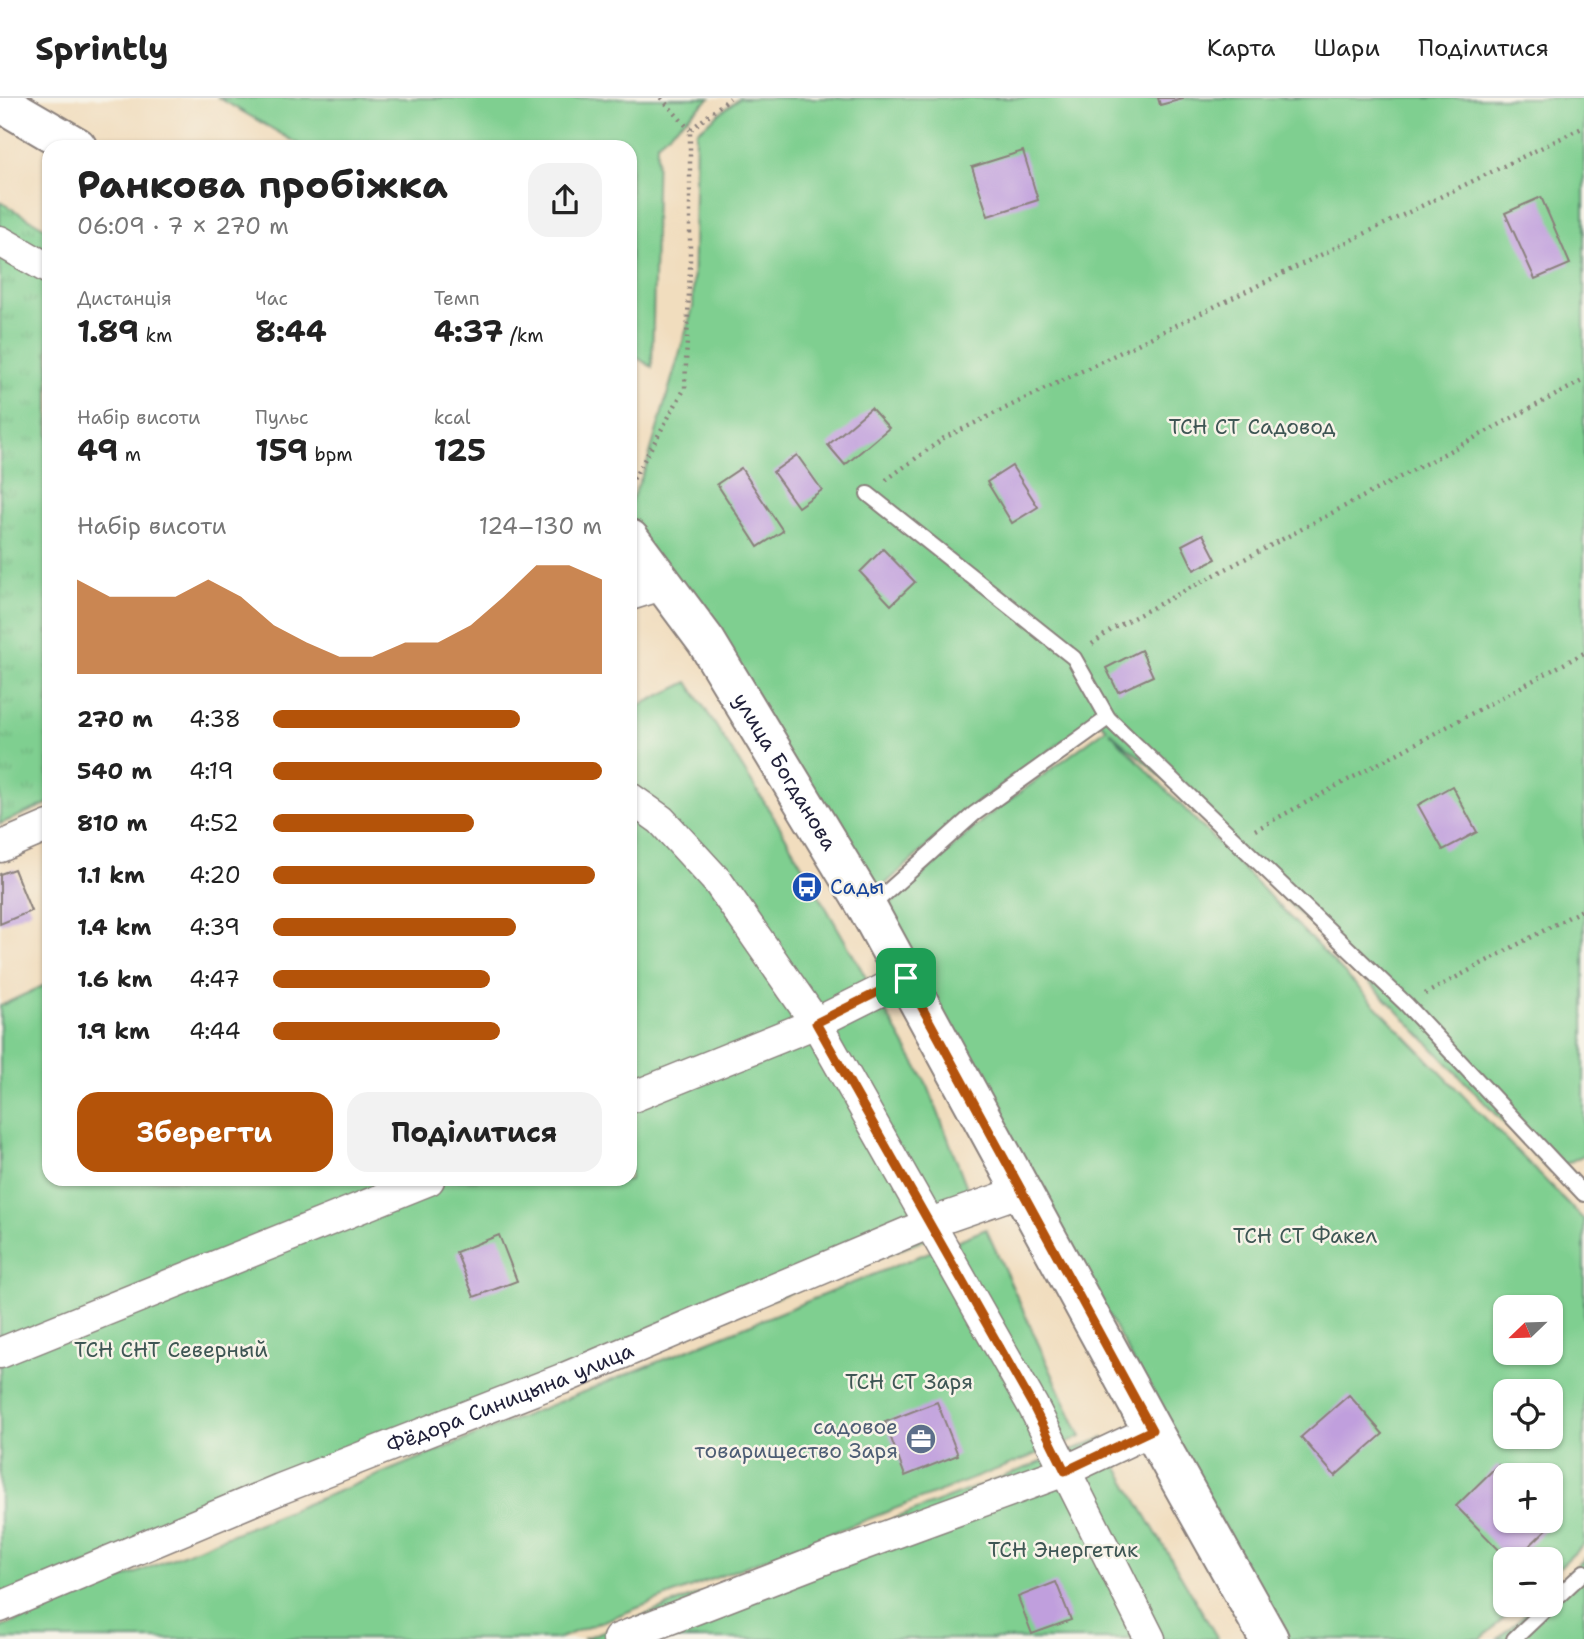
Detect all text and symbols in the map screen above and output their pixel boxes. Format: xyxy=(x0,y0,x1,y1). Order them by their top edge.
text: Sprintly xyxy=(35,26,168,71)
text: Карта xyxy=(1207,32,1275,64)
text: Шари xyxy=(1313,32,1380,64)
text: Поділитися xyxy=(1418,32,1549,64)
text: Ранкова пробіжка xyxy=(77,159,448,210)
button: share xyxy=(528,163,602,237)
text: 06:09 · 7 × 270 m xyxy=(77,211,289,241)
text: Дистанція xyxy=(77,286,172,311)
text: Час xyxy=(255,286,288,311)
text: Темп xyxy=(434,286,480,311)
text: 1.89 xyxy=(77,311,139,352)
text: 8:44 xyxy=(255,311,327,352)
text: 4:37 xyxy=(434,311,503,352)
text: km xyxy=(139,323,172,348)
text: /km xyxy=(503,323,544,348)
text: Набір висоти xyxy=(77,405,201,430)
text: Пульс xyxy=(255,405,309,430)
text: kcal xyxy=(434,405,471,430)
park label: ТСН СТ Садовод xyxy=(1168,413,1336,441)
text: 49 xyxy=(77,430,118,471)
text: 159 xyxy=(255,430,308,471)
text: 125 xyxy=(434,430,486,471)
text: m xyxy=(118,442,141,467)
text: bpm xyxy=(308,442,353,467)
text: Набір висоти xyxy=(77,511,227,541)
text: 124–130 m xyxy=(479,511,602,541)
street label: улица Богданова xyxy=(727,688,843,856)
text: 270 m xyxy=(77,704,153,734)
text: 4:38 xyxy=(189,704,241,734)
text: 540 m xyxy=(77,756,152,786)
text: 4:19 xyxy=(189,756,234,786)
text: 810 m xyxy=(77,808,147,838)
text: 4:52 xyxy=(189,808,239,838)
text: 1.1 km xyxy=(77,860,145,890)
text: 4:20 xyxy=(189,860,241,890)
bus stop icon: Сады xyxy=(790,870,824,904)
place label: Сады xyxy=(830,873,884,901)
text: 1.4 km xyxy=(77,912,151,942)
text: 4:39 xyxy=(189,912,240,942)
pin xyxy=(876,948,936,1008)
icon: arrive xyxy=(887,959,925,997)
text: 1.6 km xyxy=(77,964,152,994)
text: 4:47 xyxy=(189,964,240,994)
text: 1.9 km xyxy=(77,1016,150,1046)
text: 4:44 xyxy=(189,1016,241,1046)
button: Зберегти xyxy=(77,1092,333,1172)
button: Поділитися xyxy=(347,1092,602,1172)
park label: ТСН СТ Факел xyxy=(1233,1222,1378,1250)
north arrow xyxy=(1493,1295,1563,1365)
map controls xyxy=(1493,1295,1563,1617)
park label: ТСН СНТ Северный xyxy=(74,1336,268,1364)
street label: Фёдора Синицына улица xyxy=(382,1336,638,1460)
park label: ТСН СТ Заря xyxy=(845,1368,973,1396)
button: locate xyxy=(1493,1379,1563,1449)
place label: садовое товарищество Заря xyxy=(695,1413,898,1465)
office icon: садовое товарищество Заря xyxy=(904,1422,938,1456)
button: + xyxy=(1493,1463,1563,1533)
park label: ТСН Энергетик xyxy=(988,1536,1138,1564)
button: − xyxy=(1493,1547,1563,1617)

